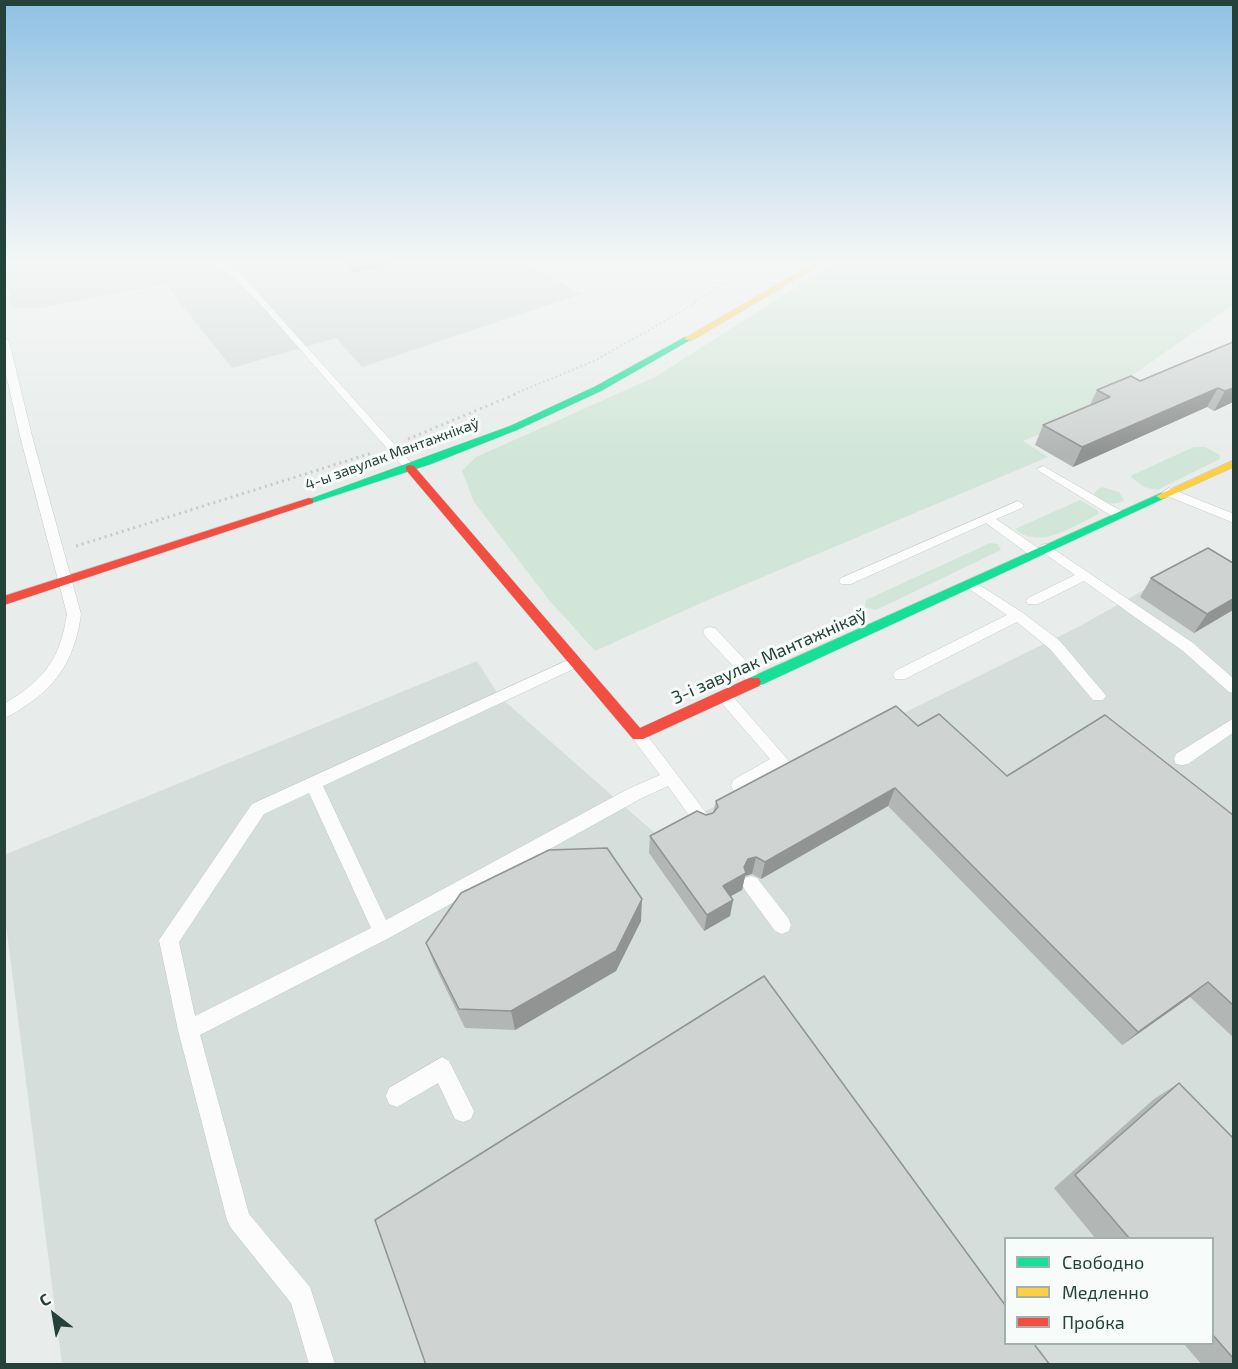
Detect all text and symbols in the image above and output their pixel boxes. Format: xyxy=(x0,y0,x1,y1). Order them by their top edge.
street label: 4-ы завулак Мантажнікаў xyxy=(302,414,482,494)
street label: 3-і завулак Мантажнікаў xyxy=(668,603,870,709)
legend xyxy=(1004,1237,1214,1345)
text: Свободно xyxy=(1062,1251,1144,1273)
text: Медленно xyxy=(1062,1281,1149,1303)
north arrow xyxy=(24,1285,84,1345)
text: С xyxy=(36,1289,53,1310)
text: Пробка xyxy=(1062,1311,1125,1333)

